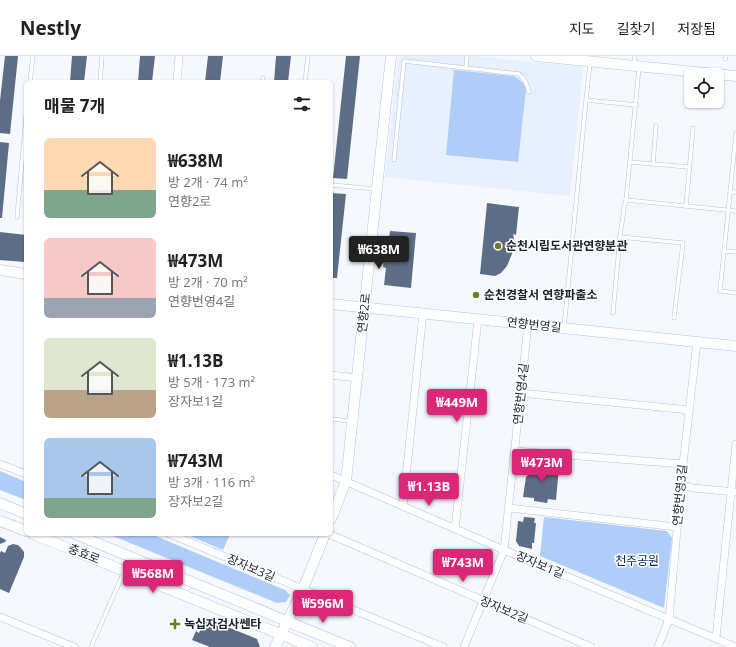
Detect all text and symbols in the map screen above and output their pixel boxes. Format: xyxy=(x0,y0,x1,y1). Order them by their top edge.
text: Nestly xyxy=(20,15,81,41)
text: 지도 xyxy=(569,19,595,38)
text: 길찾기 xyxy=(617,19,655,38)
text: 저장됨 xyxy=(677,19,716,38)
map controls xyxy=(684,68,724,108)
button: locate xyxy=(684,68,724,108)
icon: filters xyxy=(291,93,313,115)
text: 매물 7개 xyxy=(44,94,105,117)
text: ₩638M xyxy=(168,149,223,172)
icon: home xyxy=(76,154,124,202)
text: 방 2개 · 74 m² xyxy=(168,173,248,191)
text: 연향2로 xyxy=(168,192,211,210)
pin: ₩638M xyxy=(351,236,407,270)
place label: 순천시립도서관연향분관 xyxy=(506,237,627,254)
text: ₩638M xyxy=(358,240,400,258)
marker: 순천시립도서관연향분관 xyxy=(493,241,503,251)
text: ₩473M xyxy=(168,249,223,272)
icon: home xyxy=(76,254,124,302)
text: 방 2개 · 70 m² xyxy=(168,273,248,291)
place label: 순천경찰서 연향파출소 xyxy=(484,286,598,303)
marker: 순천경찰서 연향파출소 xyxy=(471,290,481,300)
text: 연향번영4길 xyxy=(168,292,235,310)
street label: 연향2로 xyxy=(353,292,374,334)
street label: 연향번영길 xyxy=(506,313,562,336)
text: ₩1.13B xyxy=(168,349,223,372)
icon: home xyxy=(76,354,124,402)
street label: 연향번영4길 xyxy=(509,362,532,426)
text: 방 5개 · 173 m² xyxy=(168,373,255,391)
pin: ₩449M xyxy=(429,389,485,423)
text: 장자보1길 xyxy=(168,392,223,410)
text: ₩449M xyxy=(436,393,478,411)
text: ₩743M xyxy=(168,449,223,472)
pin: ₩473M xyxy=(514,449,570,483)
text: ₩473M xyxy=(521,453,563,471)
icon: home xyxy=(76,454,124,502)
street label: 연향번영3길 xyxy=(668,463,691,527)
text: 방 3개 · 116 m² xyxy=(168,473,255,491)
pin: ₩1.13B xyxy=(396,473,462,507)
text: ₩1.13B xyxy=(408,477,450,495)
text: 장자보2길 xyxy=(168,492,223,510)
street label: 충효로 xyxy=(66,539,103,568)
street label: 장자보1길 xyxy=(513,547,567,582)
pin: ₩743M xyxy=(435,549,491,583)
street label: 장자보3길 xyxy=(224,550,278,585)
park label: 천주공원 xyxy=(615,552,659,569)
text: ₩743M xyxy=(442,553,484,571)
pin: ₩568M xyxy=(125,560,181,594)
text: ₩568M xyxy=(132,564,174,582)
pin: ₩596M xyxy=(295,590,351,624)
street label: 장자보2길 xyxy=(477,592,531,627)
text: ₩596M xyxy=(302,594,344,612)
place label: 녹십자검사쎈타 xyxy=(184,615,261,632)
marker: 녹십자검사쎈타 xyxy=(169,618,181,630)

